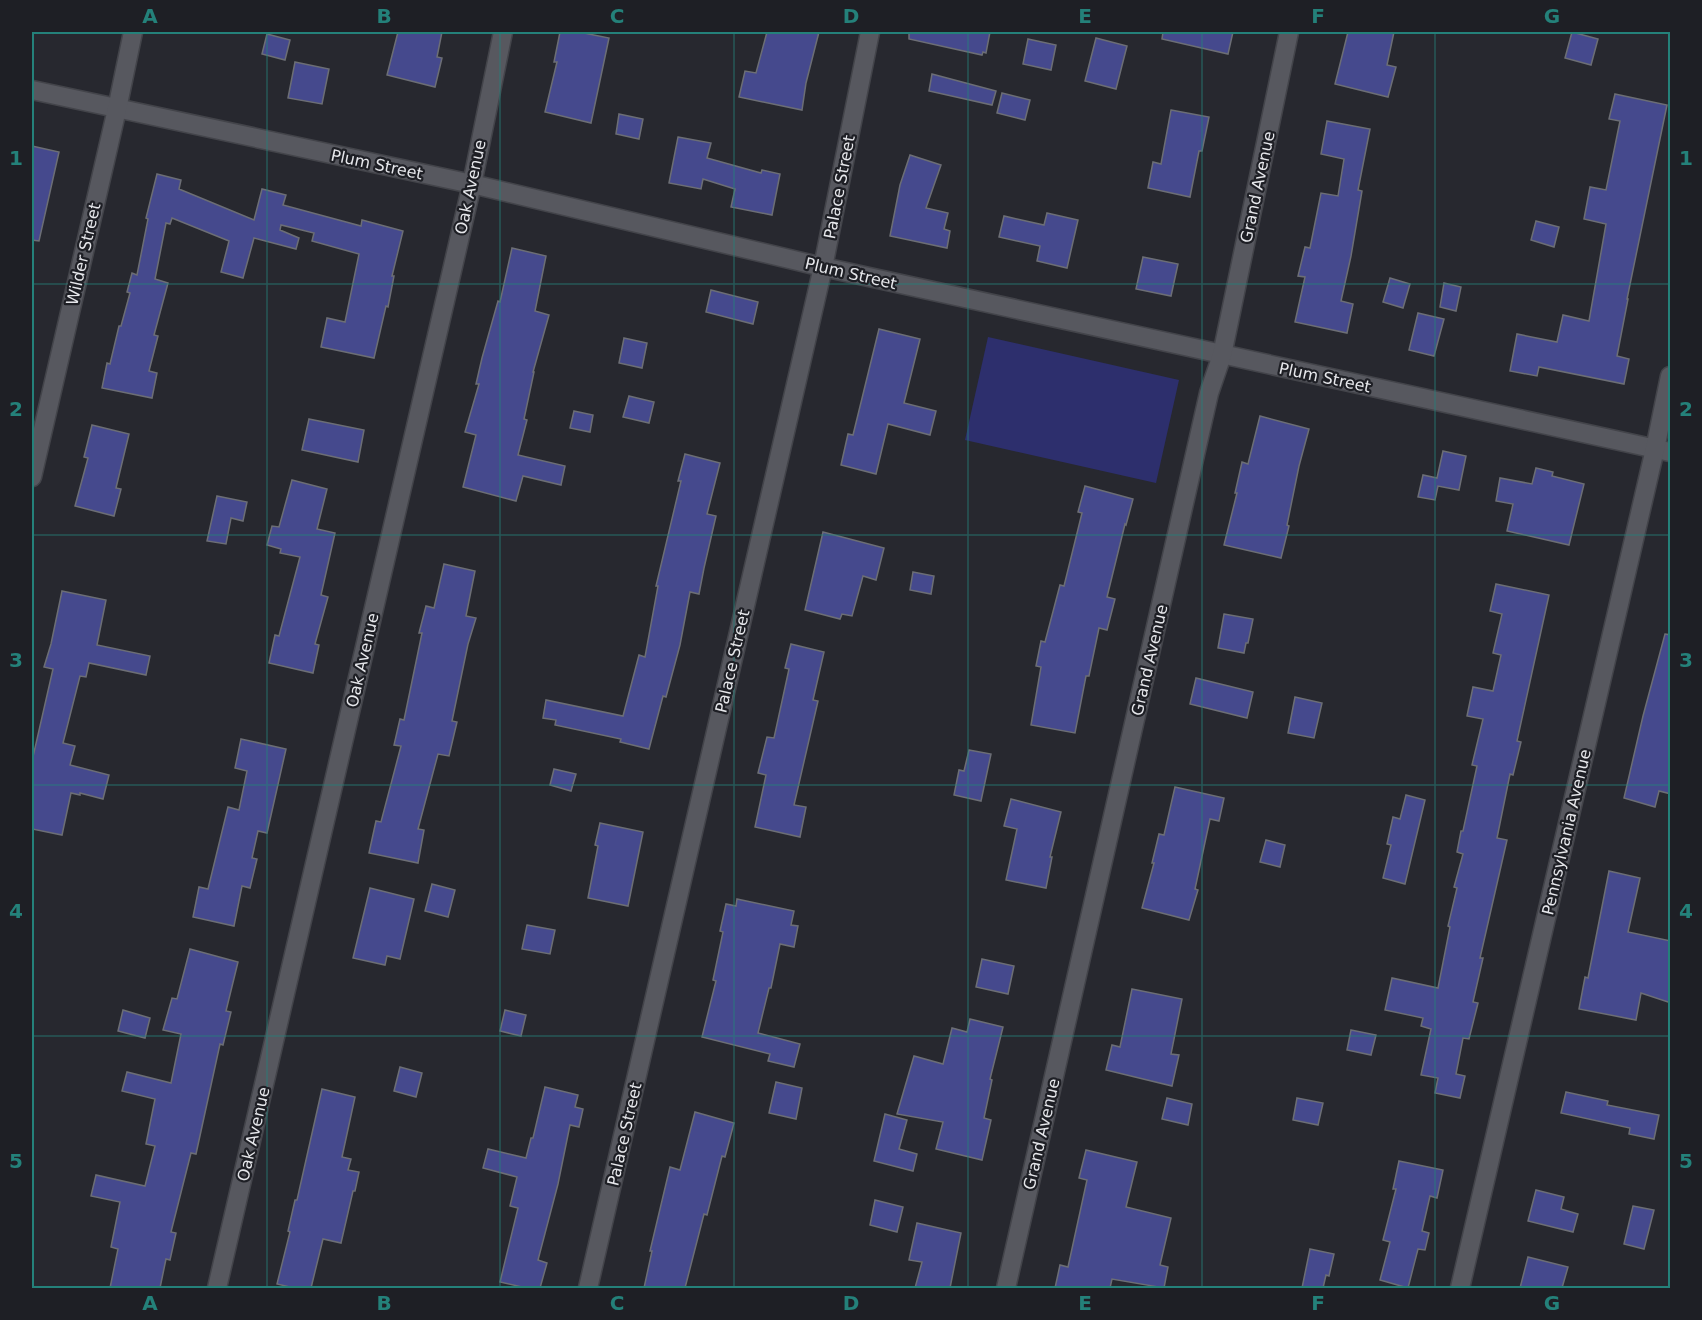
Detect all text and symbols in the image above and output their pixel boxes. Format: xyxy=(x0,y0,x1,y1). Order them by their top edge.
text: A xyxy=(142,4,158,28)
text: B xyxy=(376,4,392,28)
text: C xyxy=(610,4,624,28)
text: D xyxy=(843,4,859,28)
text: E xyxy=(1078,4,1092,28)
text: F xyxy=(1311,4,1325,28)
text: G xyxy=(1544,4,1560,28)
street label: Grand Avenue xyxy=(1236,130,1279,245)
street label: Palace Street xyxy=(820,134,859,241)
street label: Oak Avenue xyxy=(451,138,490,236)
street label: Plum Street xyxy=(329,145,425,184)
text: 1 xyxy=(9,146,23,170)
text: 1 xyxy=(1679,146,1693,170)
street label: Wilder Street xyxy=(62,201,105,307)
street label: Plum Street xyxy=(803,254,899,293)
street label: Plum Street xyxy=(1277,358,1373,397)
text: 2 xyxy=(9,397,23,421)
text: 2 xyxy=(1679,397,1693,421)
street label: Grand Avenue xyxy=(1127,603,1172,718)
street label: Palace Street xyxy=(711,608,754,715)
street label: Oak Avenue xyxy=(342,611,383,709)
text: 3 xyxy=(9,648,23,672)
text: 3 xyxy=(1679,648,1693,672)
street label: Pennsylvania Avenue xyxy=(1538,747,1595,917)
text: 4 xyxy=(9,899,23,923)
text: 4 xyxy=(1679,899,1693,923)
street label: Grand Avenue xyxy=(1019,1077,1064,1192)
street label: Palace Street xyxy=(603,1081,646,1188)
street label: Oak Avenue xyxy=(233,1085,274,1183)
text: 5 xyxy=(9,1149,23,1173)
text: 5 xyxy=(1679,1149,1693,1173)
text: A xyxy=(142,1291,158,1315)
text: B xyxy=(376,1291,392,1315)
text: C xyxy=(610,1291,624,1315)
text: D xyxy=(843,1291,859,1315)
text: E xyxy=(1078,1291,1092,1315)
text: F xyxy=(1311,1291,1325,1315)
text: G xyxy=(1544,1291,1560,1315)

